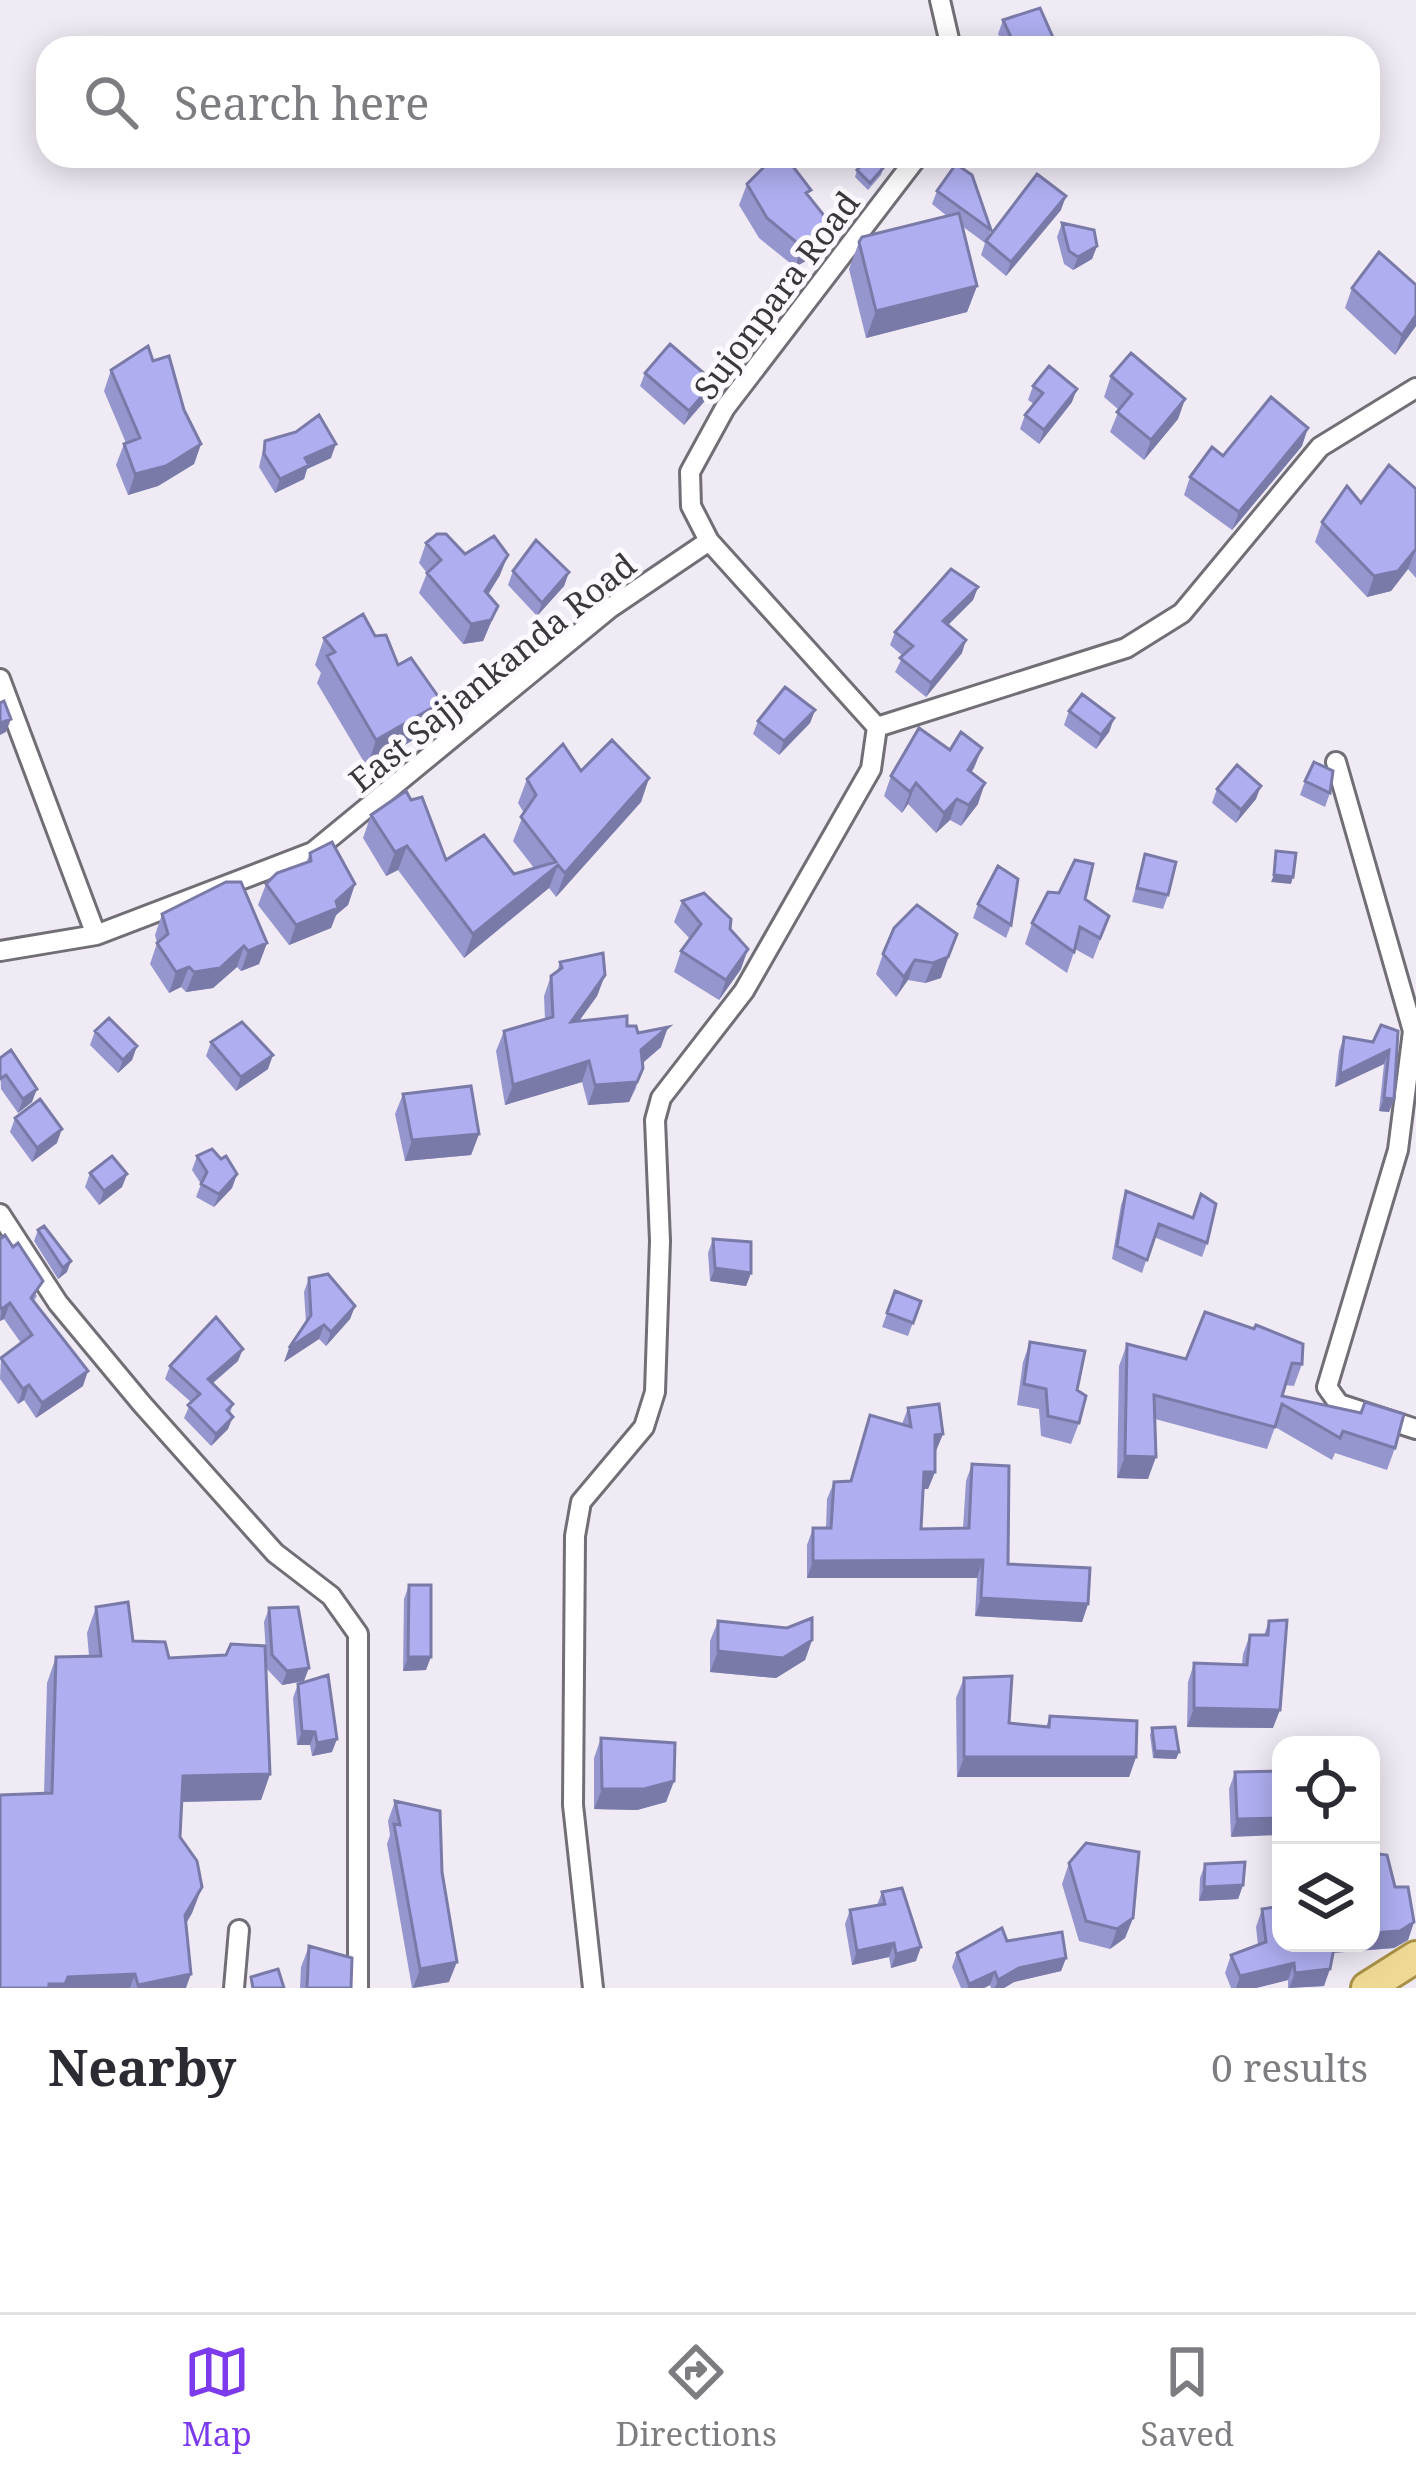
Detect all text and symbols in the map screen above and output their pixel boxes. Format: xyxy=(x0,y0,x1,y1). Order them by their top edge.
search box xyxy=(36,36,1380,168)
icon: search xyxy=(78,69,144,135)
text: Search here xyxy=(174,72,429,133)
street label: Sujonpara Road xyxy=(683,182,869,408)
street label: East Sajjankanda Road xyxy=(339,542,645,802)
map controls xyxy=(1272,1736,1380,1952)
button: locate xyxy=(1272,1736,1380,1844)
button: layers xyxy=(1272,1844,1380,1952)
text: Nearby xyxy=(48,2031,236,2101)
text: 0 results xyxy=(1211,2040,1368,2093)
tab: Map xyxy=(182,2339,252,2456)
tab: Directions xyxy=(615,2339,777,2456)
tab: Saved xyxy=(1141,2339,1234,2456)

